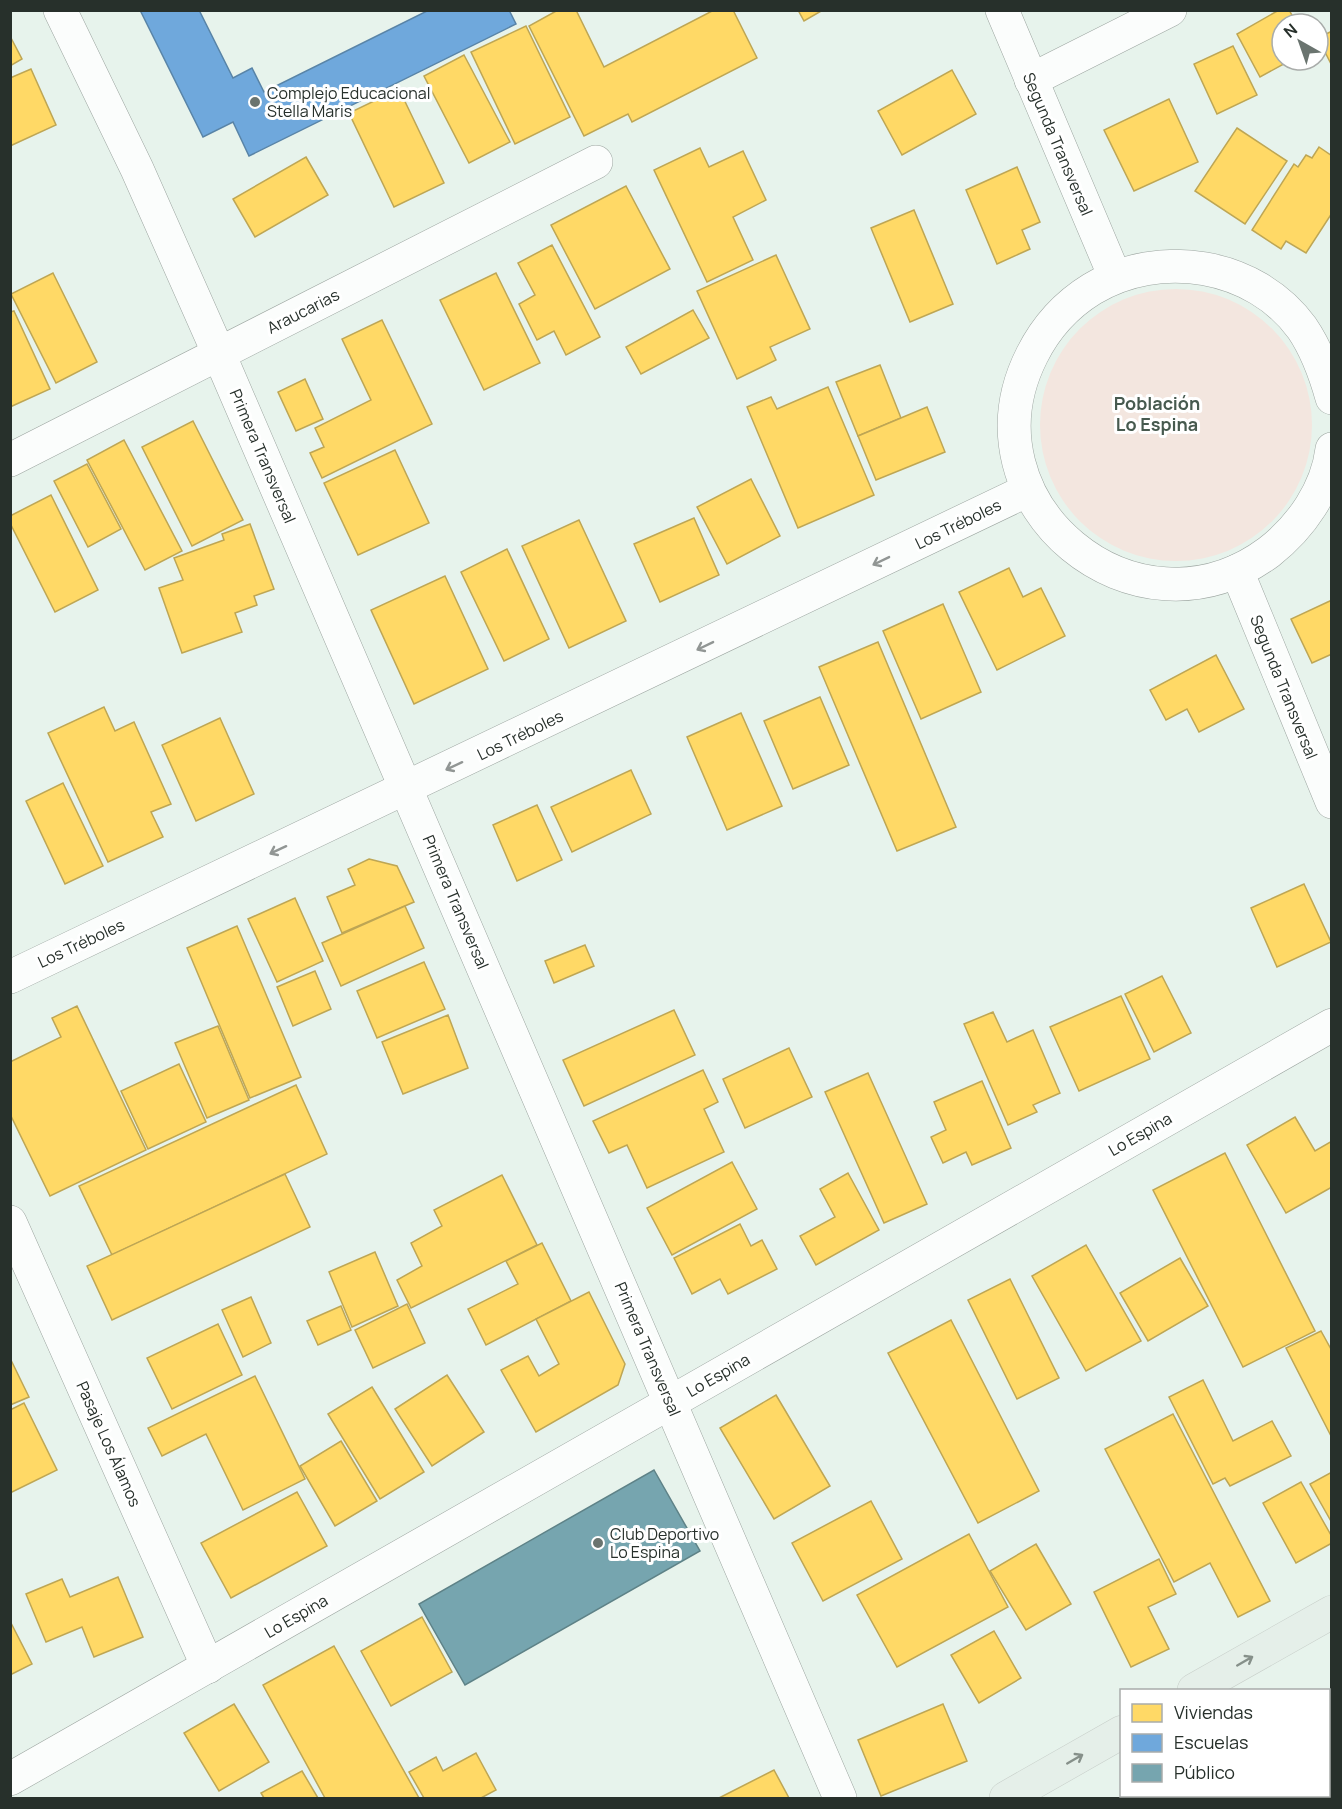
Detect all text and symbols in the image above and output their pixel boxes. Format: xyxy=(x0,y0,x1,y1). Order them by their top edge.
north arrow xyxy=(1270,12,1330,72)
text: N xyxy=(1279,18,1302,43)
street label: Segunda Transversal xyxy=(1018,69,1098,219)
place label: Complejo Educacional Stella Maris xyxy=(267,82,430,122)
marker: Complejo Educacional Stella Maris xyxy=(248,95,262,109)
street label: Araucarias xyxy=(263,283,343,339)
street label: Primera Transversal xyxy=(225,385,301,527)
district label: Población Lo Espina xyxy=(1114,391,1200,436)
street label: Los Tréboles xyxy=(911,494,1005,554)
one-way arrow xyxy=(873,556,891,568)
street label: Segunda Transversal xyxy=(1245,612,1323,762)
one-way arrow xyxy=(697,640,715,652)
street label: Los Tréboles xyxy=(473,705,567,765)
one-way arrow xyxy=(445,761,463,773)
street label: Primera Transversal xyxy=(418,831,494,973)
one-way arrow xyxy=(269,844,287,856)
street label: Los Tréboles xyxy=(34,913,128,973)
street label: Lo Espina xyxy=(1104,1107,1176,1161)
street label: Primera Transversal xyxy=(610,1278,686,1420)
street label: Lo Espina xyxy=(682,1348,754,1402)
street label: Pasaje Los Álamos xyxy=(71,1378,147,1510)
place label: Club Deportivo Lo Espina xyxy=(610,1523,719,1563)
marker: Club Deportivo Lo Espina xyxy=(591,1536,605,1550)
street label: Lo Espina xyxy=(260,1589,332,1643)
one-way arrow xyxy=(1236,1655,1253,1667)
legend xyxy=(1120,1689,1330,1797)
text: Viviendas xyxy=(1174,1700,1253,1724)
text: Escuelas xyxy=(1174,1730,1249,1754)
one-way arrow xyxy=(1066,1753,1083,1765)
text: Público xyxy=(1174,1760,1235,1784)

